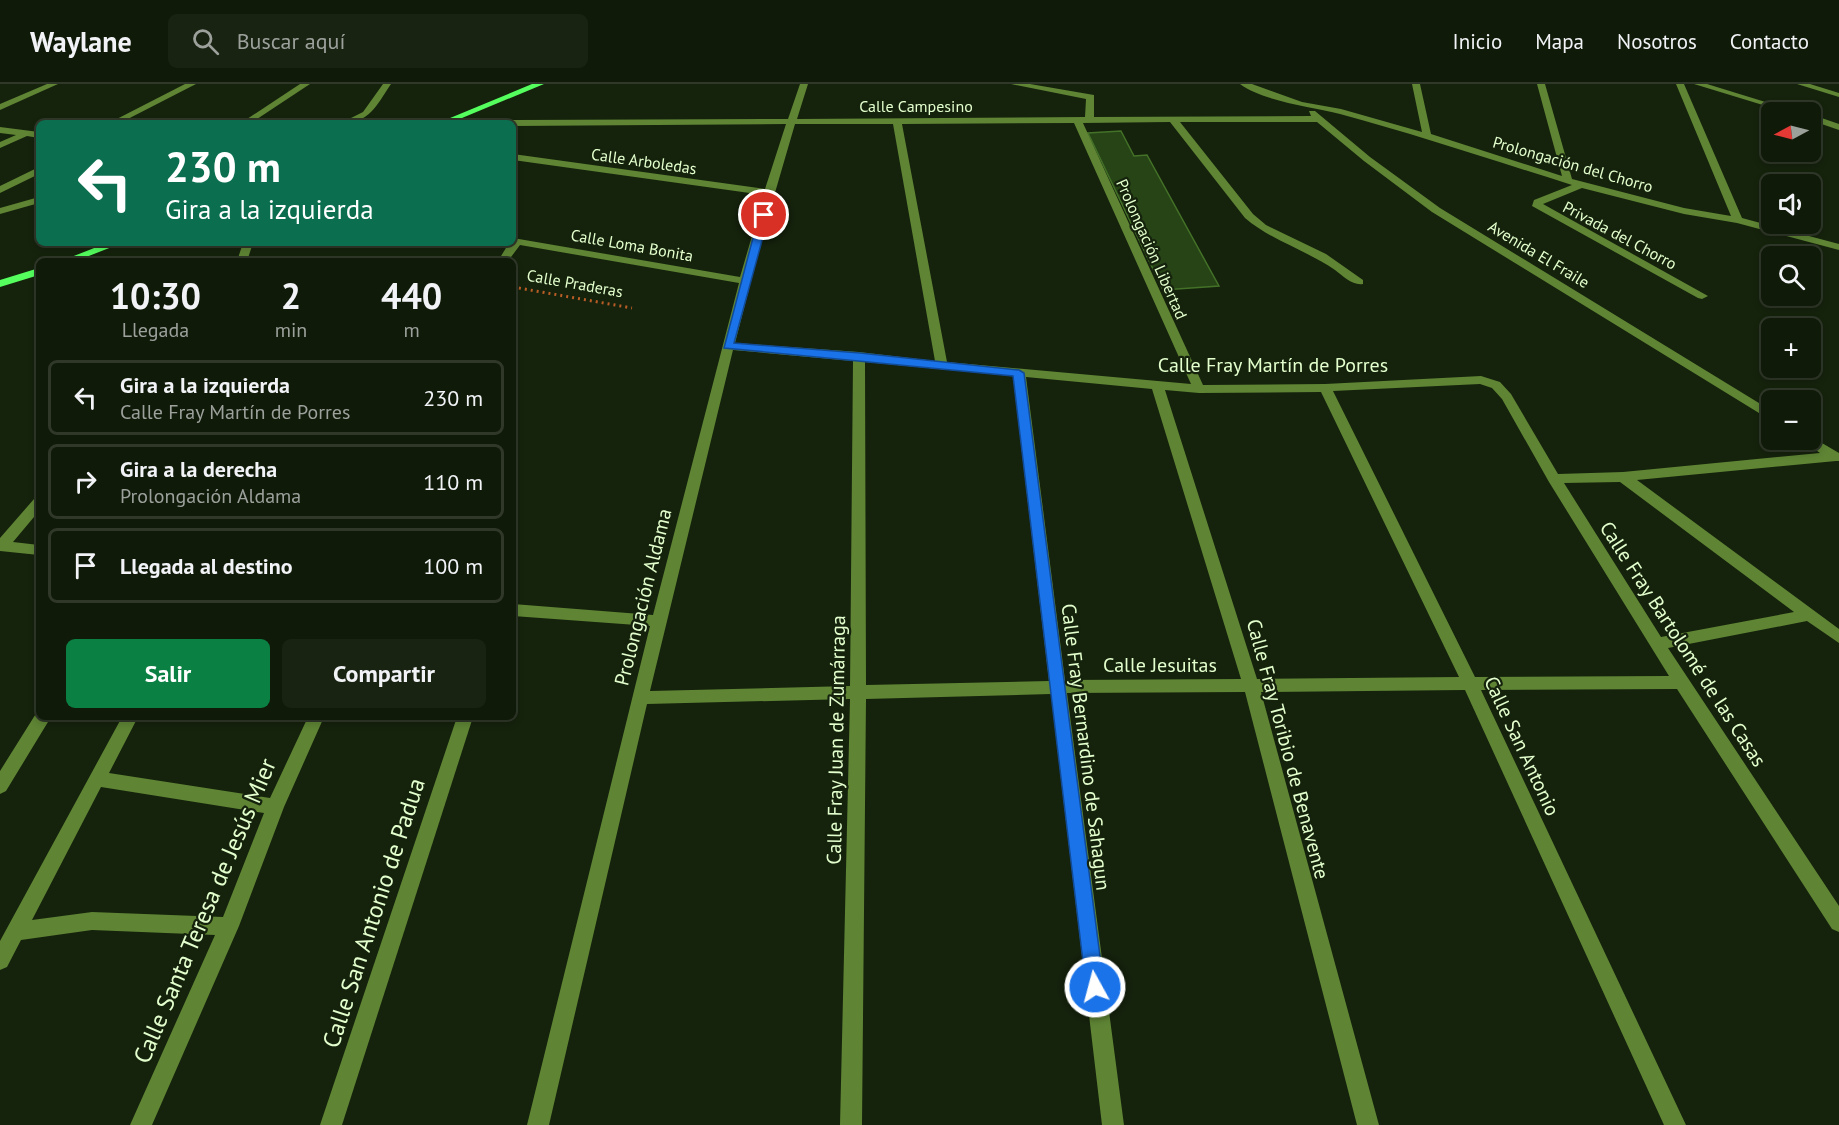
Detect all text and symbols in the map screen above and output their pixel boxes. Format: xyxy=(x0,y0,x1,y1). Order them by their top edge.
search box xyxy=(168,14,588,68)
text: Waylane xyxy=(30,23,132,60)
icon: search xyxy=(189,25,222,58)
text: Buscar aquí xyxy=(237,27,345,55)
text: Inicio xyxy=(1453,28,1502,55)
text: Mapa xyxy=(1535,28,1584,55)
text: Nosotros xyxy=(1617,28,1697,55)
text: Contacto xyxy=(1730,28,1809,55)
street label: Calle Campesino xyxy=(859,96,973,116)
north arrow xyxy=(1761,102,1821,162)
map controls xyxy=(1761,102,1821,450)
street label: Prolongación del Chorro xyxy=(1491,132,1655,196)
text: 230 m xyxy=(165,139,281,194)
icon: left xyxy=(66,144,144,222)
street label: Calle Arboledas xyxy=(590,144,698,178)
button: sound xyxy=(1761,174,1821,234)
street label: Prolongación Libertad xyxy=(1112,176,1192,322)
pin xyxy=(738,189,789,240)
text: Gira a la izquierda xyxy=(165,192,374,226)
street label: Privada del Chorro xyxy=(1560,197,1680,273)
icon: arrive xyxy=(747,198,780,231)
street label: Avenida El Fraile xyxy=(1485,216,1593,292)
street label: Calle Loma Bonita xyxy=(569,224,695,266)
button: search xyxy=(1761,246,1821,306)
street label: Calle Praderas xyxy=(525,265,625,301)
text: 10:30 xyxy=(110,272,201,319)
text: 2 xyxy=(281,272,301,319)
text: 440 xyxy=(381,272,442,319)
text: Llegada xyxy=(122,317,189,343)
text: min xyxy=(275,317,307,343)
text: m xyxy=(404,317,420,343)
button: + xyxy=(1761,318,1821,378)
street label: Calle Fray Martín de Porres xyxy=(1158,352,1388,378)
text: Gira a la izquierda xyxy=(120,371,290,399)
icon: left xyxy=(69,381,102,414)
text: 230 m xyxy=(423,384,483,412)
button: − xyxy=(1761,390,1821,450)
text: Calle Fray Martín de Porres xyxy=(120,399,350,425)
text: Gira a la derecha xyxy=(120,455,277,483)
icon: right xyxy=(69,465,102,498)
text: 110 m xyxy=(423,468,483,496)
text: Prolongación Aldama xyxy=(120,483,301,509)
street label: Prolongación Aldama xyxy=(608,506,678,688)
street label: Calle Fray Bartolomé de las Casas xyxy=(1594,516,1772,772)
icon: arrive xyxy=(69,549,102,582)
text: Llegada al destino xyxy=(120,552,293,580)
text: 100 m xyxy=(423,552,483,580)
street label: Calle Fray Bernardino de Sahagun xyxy=(1056,602,1116,892)
street label: Calle Fray Juan de Zumárraga xyxy=(821,615,851,865)
street label: Calle Fray Toribio de Benavente xyxy=(1241,616,1335,882)
button: Salir xyxy=(66,639,270,708)
button: Compartir xyxy=(282,639,486,708)
street label: Calle Jesuitas xyxy=(1103,652,1217,678)
street label: Calle San Antonio xyxy=(1478,672,1566,820)
street label: Calle Santa Teresa de Jesús Mier xyxy=(126,754,283,1068)
street label: Calle San Antonio de Padua xyxy=(315,774,432,1052)
position arrow xyxy=(1063,955,1127,1019)

